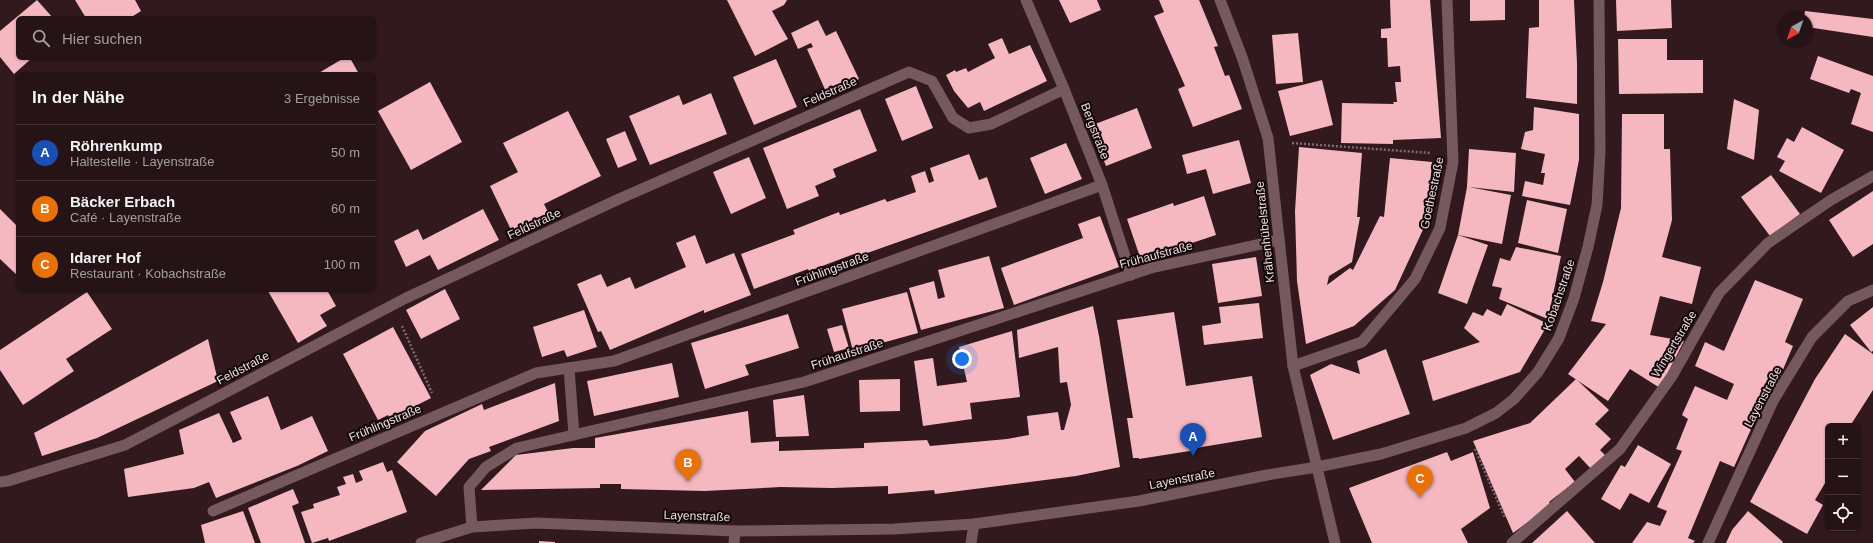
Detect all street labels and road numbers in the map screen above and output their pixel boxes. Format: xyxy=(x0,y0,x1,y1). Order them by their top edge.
street label: Feldstraße xyxy=(801,74,859,110)
street label: Bergstraße xyxy=(1078,101,1112,162)
street label: Goethestraße xyxy=(1418,155,1447,230)
street label: Krähenhübelstraße xyxy=(1253,180,1277,283)
street label: Feldstraße xyxy=(505,205,563,242)
street label: Frühaufstraße xyxy=(1118,238,1195,272)
street label: Frühlingstraße xyxy=(793,249,871,289)
street label: Kobachstraße xyxy=(1540,257,1578,333)
street label: Wingertstraße xyxy=(1649,308,1700,380)
street label: Frühaufstraße xyxy=(809,336,885,372)
street label: Feldstraße xyxy=(214,348,272,388)
street label: Layenstraße xyxy=(1741,364,1785,430)
street label: Frühlingstraße xyxy=(347,401,424,445)
street label: Layenstraße xyxy=(1148,466,1216,492)
street label: Layenstraße xyxy=(663,508,731,524)

